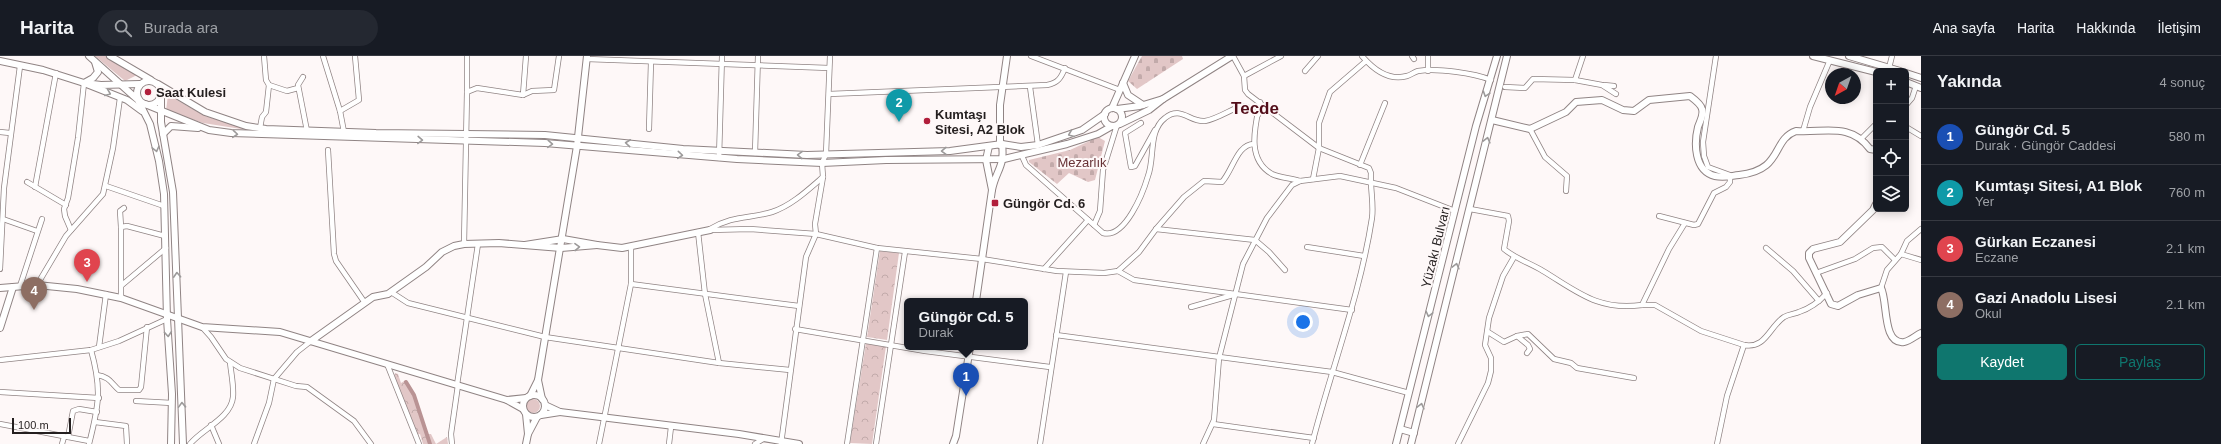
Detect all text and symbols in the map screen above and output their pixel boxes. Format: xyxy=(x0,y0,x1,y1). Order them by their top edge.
search box xyxy=(98,10,378,46)
text: Harita xyxy=(20,17,74,38)
icon: search xyxy=(112,17,134,39)
text: Burada ara xyxy=(144,19,218,36)
text: Ana sayfa xyxy=(1933,20,1995,36)
text: Harita xyxy=(2017,20,2054,36)
text: Hakkında xyxy=(2076,20,2135,36)
text: İletişim xyxy=(2157,20,2201,36)
north arrow xyxy=(1825,68,1861,104)
map controls xyxy=(1873,68,1909,212)
button: + xyxy=(1873,68,1909,104)
text: Yakında xyxy=(1937,72,2001,91)
text: 4 sonuç xyxy=(2159,75,2205,90)
place label: Saat Kulesi xyxy=(156,85,226,100)
marker: Saat Kulesi xyxy=(143,87,153,97)
one-way arrow xyxy=(104,88,111,96)
pin: 2 xyxy=(886,89,912,122)
one-way arrow xyxy=(1483,90,1491,97)
district label: Tecde xyxy=(1231,99,1279,118)
button: − xyxy=(1873,104,1909,140)
place label: Kumtaşı Sitesi, A2 Blok xyxy=(935,107,1026,137)
marker: Kumtaşı Sitesi, A2 Blok xyxy=(922,116,932,126)
text: Güngör Cd. 5 xyxy=(1975,121,2070,138)
one-way arrow xyxy=(232,129,238,138)
text: 1 xyxy=(1946,129,1954,144)
text: 580 m xyxy=(2169,129,2205,144)
one-way arrow xyxy=(1068,130,1075,138)
one-way arrow xyxy=(417,136,423,144)
one-way arrow xyxy=(1482,137,1490,143)
text: Durak · Güngör Caddesi xyxy=(1975,138,2116,153)
one-way arrow xyxy=(547,139,553,148)
one-way arrow xyxy=(625,139,631,148)
button: locate xyxy=(1873,140,1909,176)
one-way arrow xyxy=(151,146,160,153)
one-way arrow xyxy=(941,147,947,155)
one-way arrow xyxy=(677,150,683,159)
one-way arrow xyxy=(797,151,803,159)
park label: Mezarlık xyxy=(1057,155,1107,170)
button: layers xyxy=(1873,176,1909,212)
text: Kumtaşı Sitesi, A1 Blok xyxy=(1975,177,2142,194)
text: 2 xyxy=(1946,185,1954,200)
text: 760 m xyxy=(2169,185,2205,200)
text: Yer xyxy=(1975,194,1994,209)
place label: Güngör Cd. 6 xyxy=(1003,196,1085,211)
marker: Güngör Cd. 6 xyxy=(990,198,1000,208)
street label: Yüzakı Bulvarı xyxy=(1418,205,1453,290)
text: Gürkan Eczanesi xyxy=(1975,233,2096,250)
text: 3 xyxy=(1946,241,1954,256)
text: 2.1 km xyxy=(2166,241,2205,256)
one-way arrow xyxy=(574,243,580,252)
pin: 3 xyxy=(74,249,100,282)
text: Eczane xyxy=(1975,250,2018,265)
one-way arrow xyxy=(1451,263,1459,270)
one-way arrow xyxy=(173,272,181,278)
pin: 4 xyxy=(21,277,47,310)
text: Gazi Anadolu Lisesi xyxy=(1975,289,2117,306)
text: 4 xyxy=(1946,297,1954,312)
text: 2.1 km xyxy=(2166,297,2205,312)
popup xyxy=(904,298,1028,350)
text: Okul xyxy=(1975,306,2002,321)
text: Güngör Cd. 5 xyxy=(919,308,1014,325)
one-way arrow xyxy=(1425,310,1434,317)
your location xyxy=(1293,312,1313,332)
text: Durak xyxy=(919,325,953,340)
one-way arrow xyxy=(164,331,173,337)
button: Kaydet xyxy=(1937,344,2067,380)
button: Paylaş xyxy=(2075,344,2205,380)
pin: 1 xyxy=(953,363,979,396)
one-way arrow xyxy=(178,402,187,408)
one-way arrow xyxy=(1416,403,1425,410)
scale bar xyxy=(12,416,71,435)
text: 100 m xyxy=(18,419,49,431)

